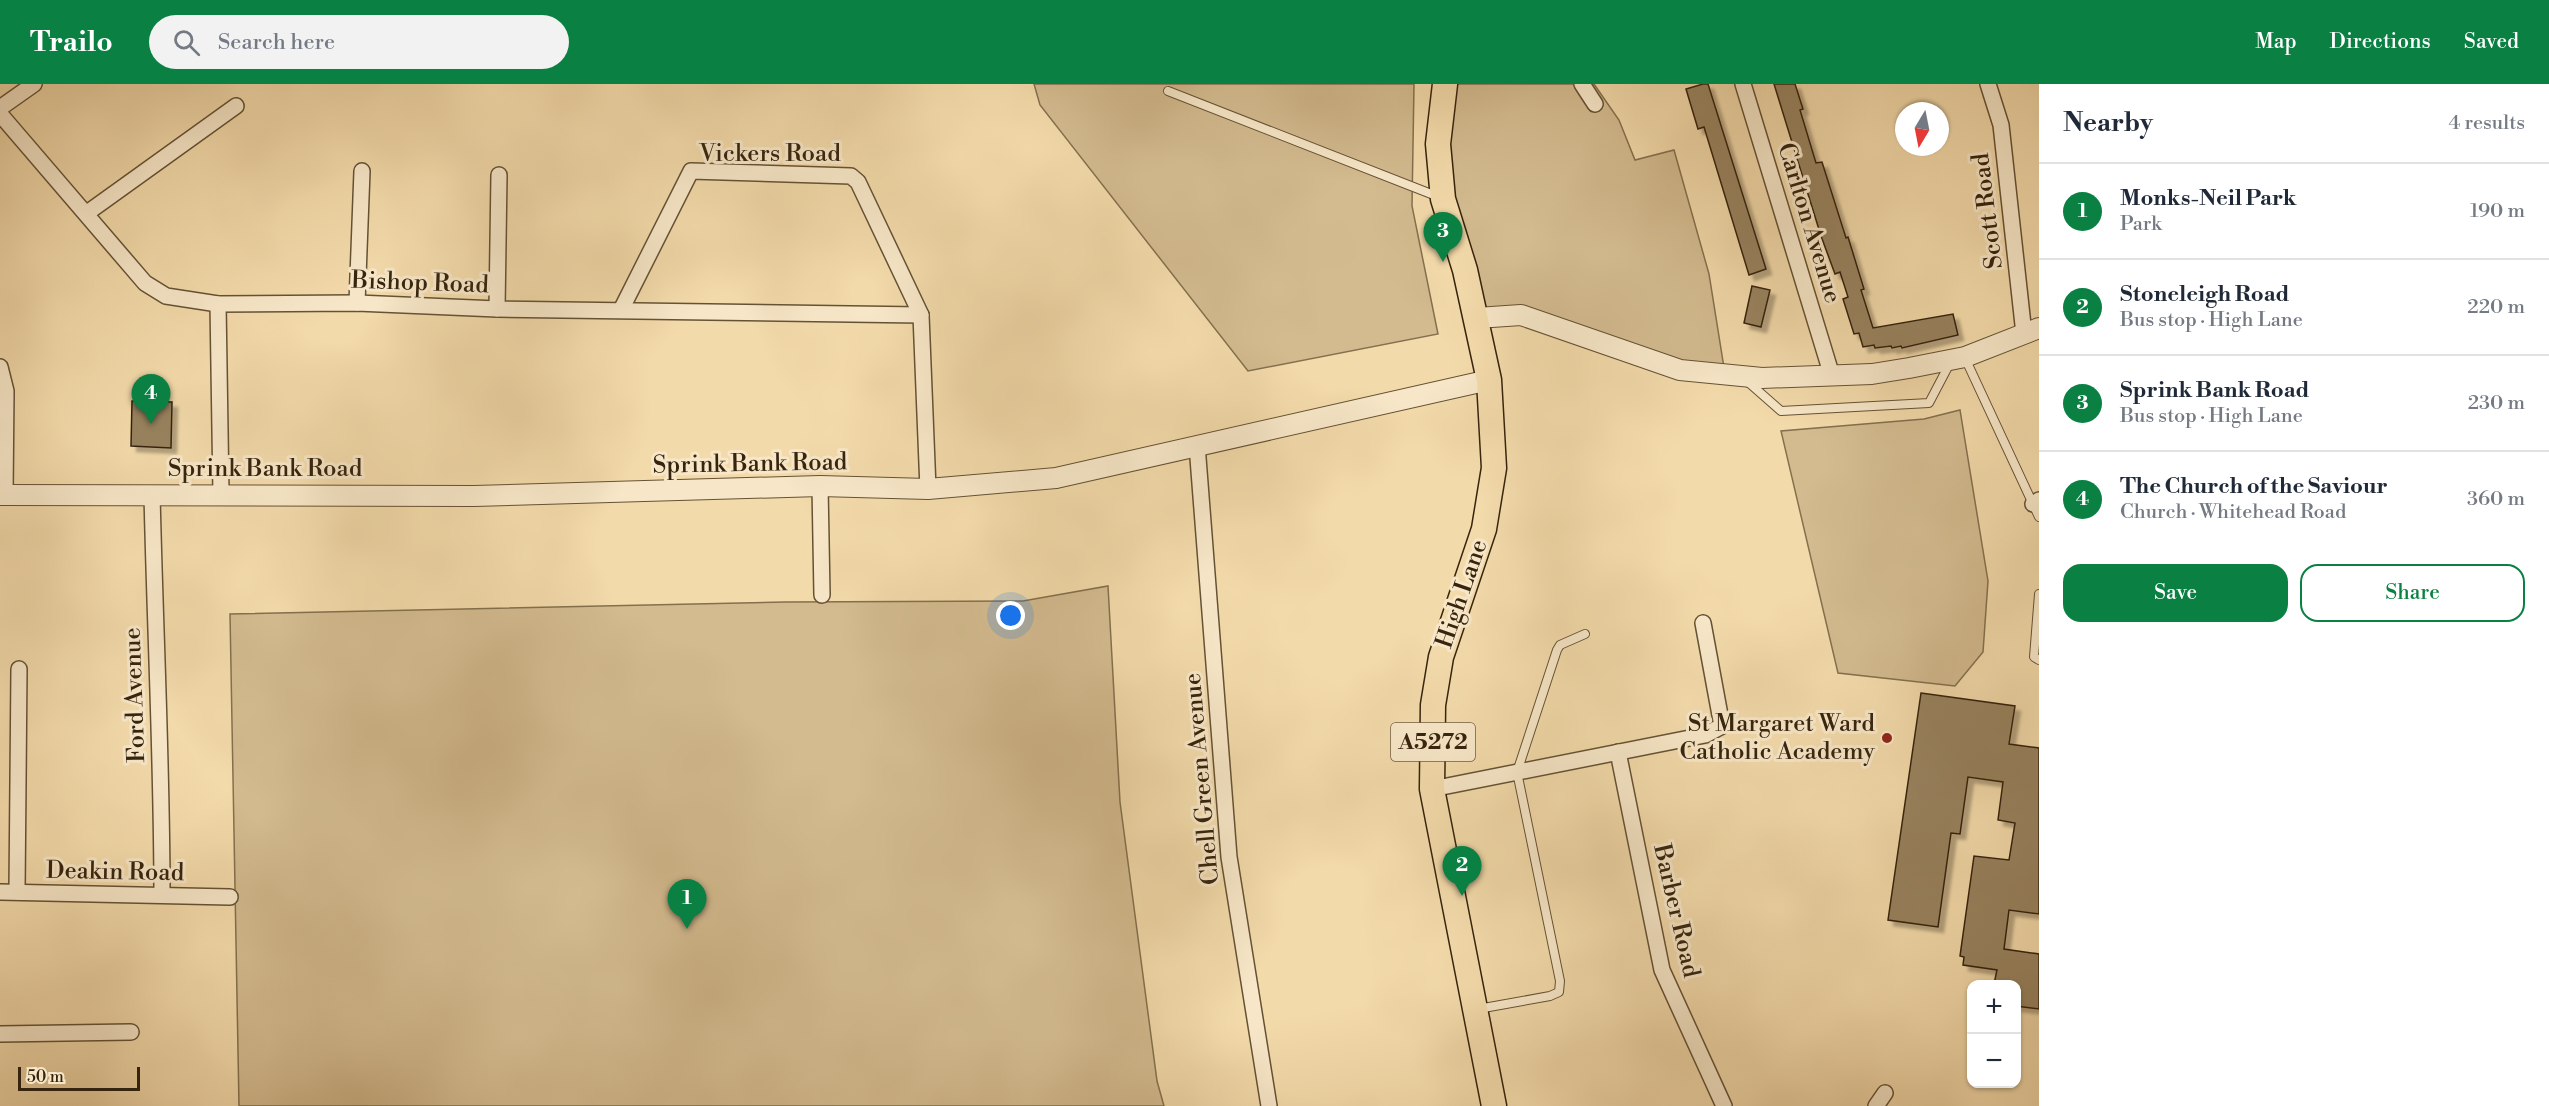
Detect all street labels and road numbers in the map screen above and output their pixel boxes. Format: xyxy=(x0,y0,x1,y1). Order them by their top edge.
street label: Vickers Road xyxy=(698,139,841,169)
street label: Carlton Avenue xyxy=(1770,139,1848,307)
street label: Scott Road xyxy=(1966,151,2010,271)
street label: Bishop Road xyxy=(350,266,490,300)
street label: Sprink Bank Road xyxy=(652,447,848,481)
street label: Sprink Bank Road xyxy=(168,454,363,484)
street label: High Lane xyxy=(1429,536,1495,652)
street label: Ford Avenue xyxy=(118,627,152,763)
street label: Chell Green Avenue xyxy=(1178,672,1226,886)
road number: A5272 xyxy=(1391,723,1475,761)
street label: Barber Road xyxy=(1646,840,1706,981)
street label: Deakin Road xyxy=(46,856,185,888)

